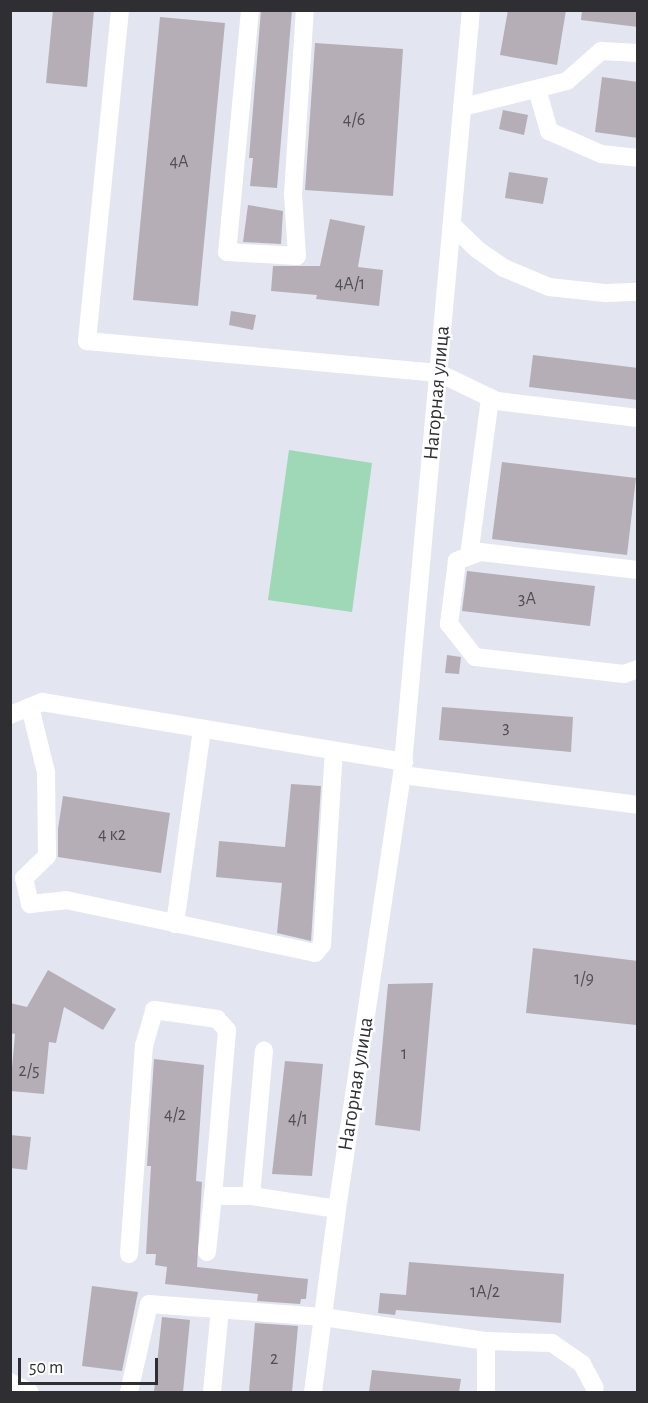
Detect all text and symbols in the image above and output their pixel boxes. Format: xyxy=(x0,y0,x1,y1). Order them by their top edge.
house number: 4/6 xyxy=(343,109,365,131)
house number: 4А xyxy=(169,151,189,173)
house number: 4А/1 xyxy=(335,273,365,295)
street label: Нагорная улица xyxy=(419,325,455,461)
house number: 3А xyxy=(518,588,536,610)
house number: 3 xyxy=(502,717,510,739)
house number: 4 к2 xyxy=(98,824,126,846)
house number: 1/9 xyxy=(574,968,594,990)
street label: Нагорная улица xyxy=(333,1015,379,1153)
house number: 1 xyxy=(401,1043,407,1065)
house number: 2/5 xyxy=(19,1060,39,1082)
house number: 4/2 xyxy=(164,1104,186,1126)
house number: 4/1 xyxy=(288,1108,308,1130)
house number: 1А/2 xyxy=(470,1281,500,1303)
scale bar xyxy=(21,1346,160,1384)
house number: 2 xyxy=(270,1348,278,1370)
text: 50 m xyxy=(29,1359,63,1377)

